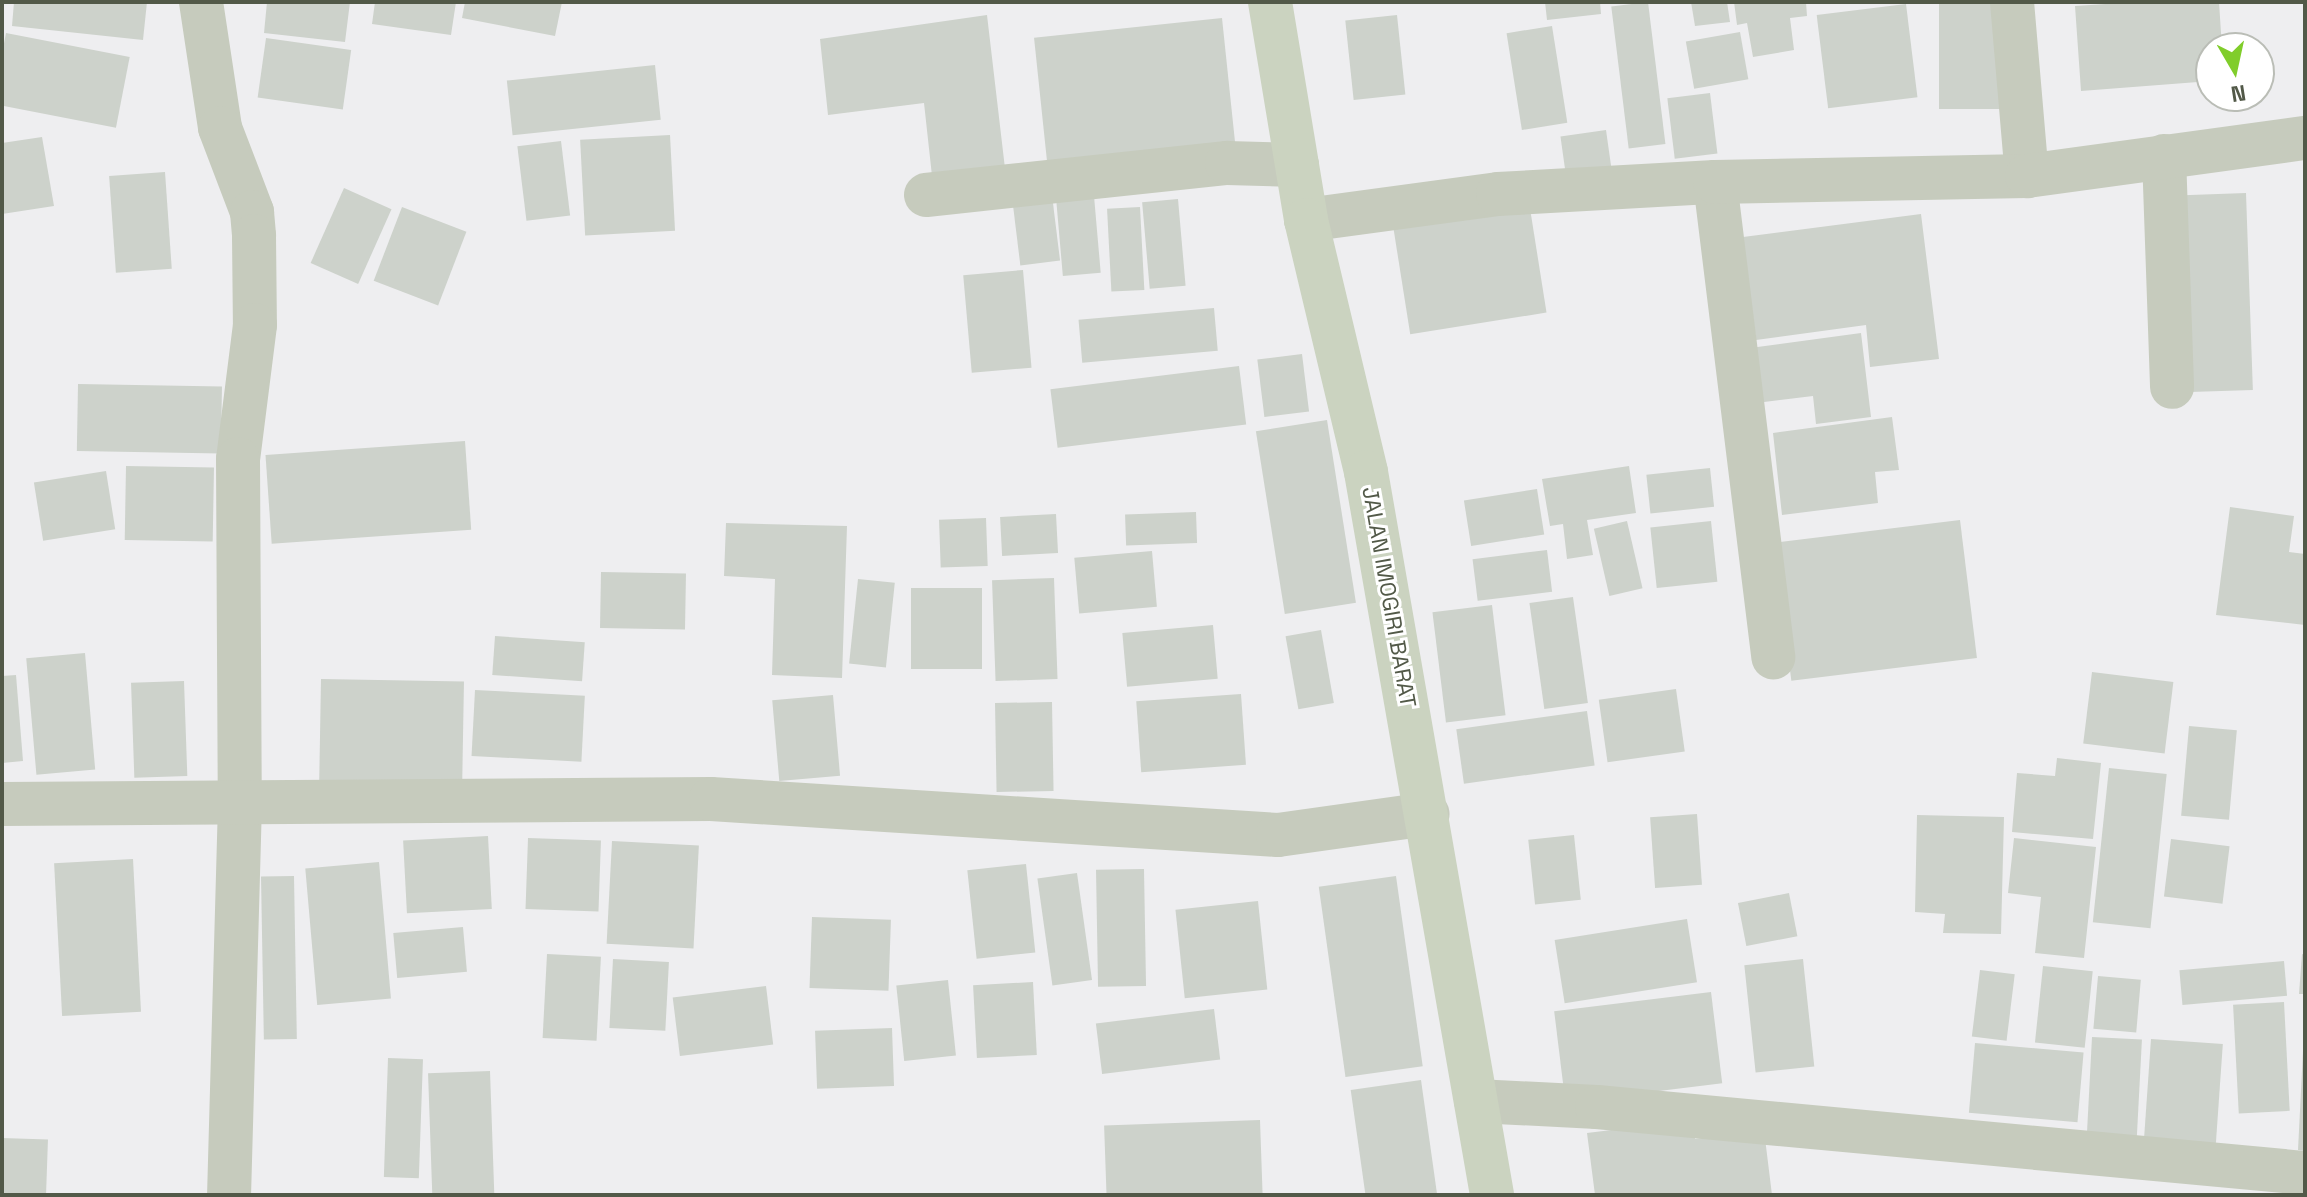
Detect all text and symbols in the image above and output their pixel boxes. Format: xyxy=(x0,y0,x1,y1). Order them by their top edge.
north arrow xyxy=(2195,32,2275,112)
text: N xyxy=(2229,79,2248,109)
street label: JALAN IMOGIRI BARAT xyxy=(1357,485,1421,709)

